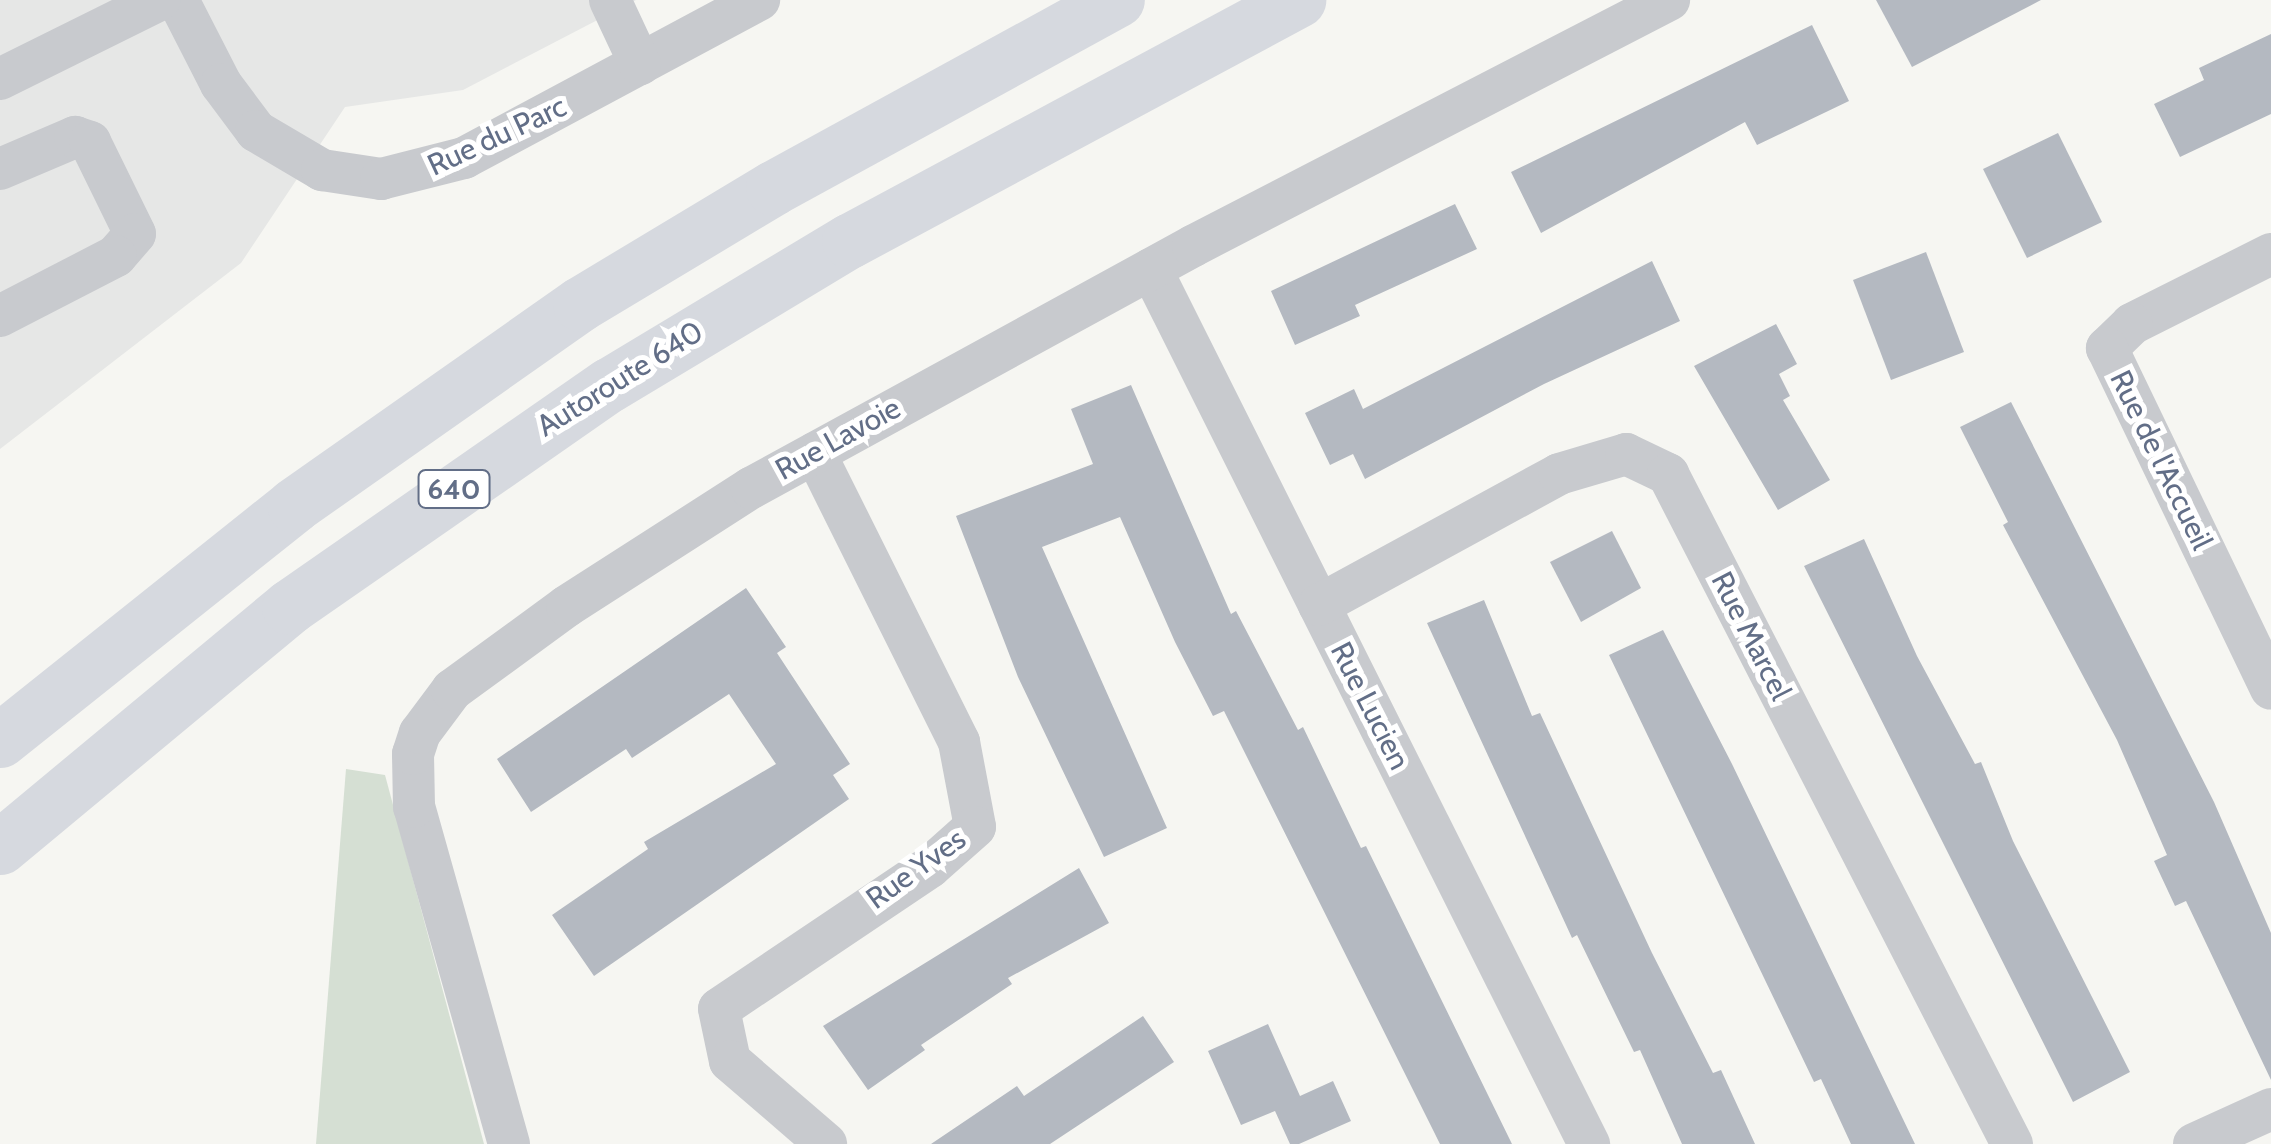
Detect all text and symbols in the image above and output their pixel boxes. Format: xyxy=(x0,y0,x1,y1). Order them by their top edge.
street label: Rue du Parc xyxy=(422,88,572,184)
street label: Autoroute 640 xyxy=(530,314,710,444)
street label: Rue de l'Accueil xyxy=(2102,365,2220,555)
street label: Rue Lavoie xyxy=(769,390,907,488)
road number: 640 xyxy=(416,466,492,512)
street label: Rue Marcel xyxy=(1703,566,1799,706)
street label: Rue Lucien xyxy=(1323,636,1417,776)
street label: Rue Yves xyxy=(859,821,973,917)

